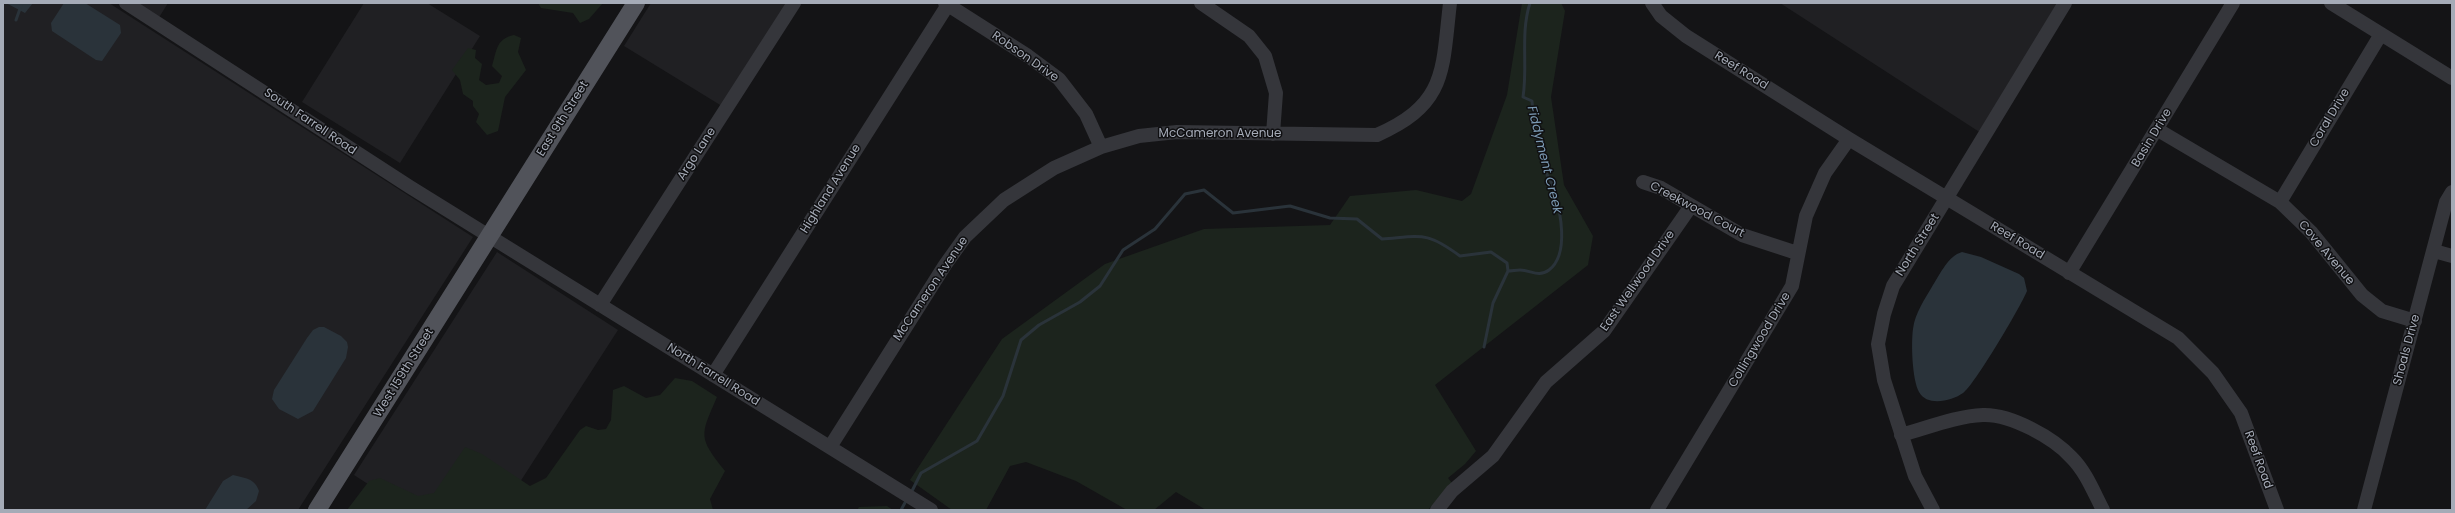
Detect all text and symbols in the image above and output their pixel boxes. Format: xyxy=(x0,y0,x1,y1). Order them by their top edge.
street label: Robson Drive xyxy=(989,29,1061,85)
street label: Reef Road xyxy=(1712,49,1770,93)
street label: East 9th Street xyxy=(534,79,592,159)
street label: South Farrell Road xyxy=(261,86,359,158)
street label: Coral Drive xyxy=(2307,86,2353,150)
water label: Fiddyment Creek xyxy=(1523,104,1565,216)
street label: Basin Drive xyxy=(2129,106,2175,170)
street label: Argo Lane xyxy=(675,125,719,183)
street label: McCameron Avenue xyxy=(1159,127,1281,141)
street label: Highland Avenue xyxy=(798,142,864,236)
street label: Creekwood Court xyxy=(1647,179,1747,241)
street label: North Street xyxy=(1893,211,1943,279)
street label: Cove Avenue xyxy=(2295,218,2357,288)
street label: Reef Road xyxy=(1987,219,2047,263)
street label: East Wellwood Drive xyxy=(1598,228,1678,334)
street label: McCameron Avenue xyxy=(891,234,971,344)
street label: Collingwood Drive xyxy=(1726,290,1794,390)
street label: Shoals Drive xyxy=(2391,313,2423,387)
street label: West 159th Street xyxy=(371,326,437,420)
street label: North Farrell Road xyxy=(664,341,762,409)
street label: Reef Road xyxy=(2241,429,2275,491)

